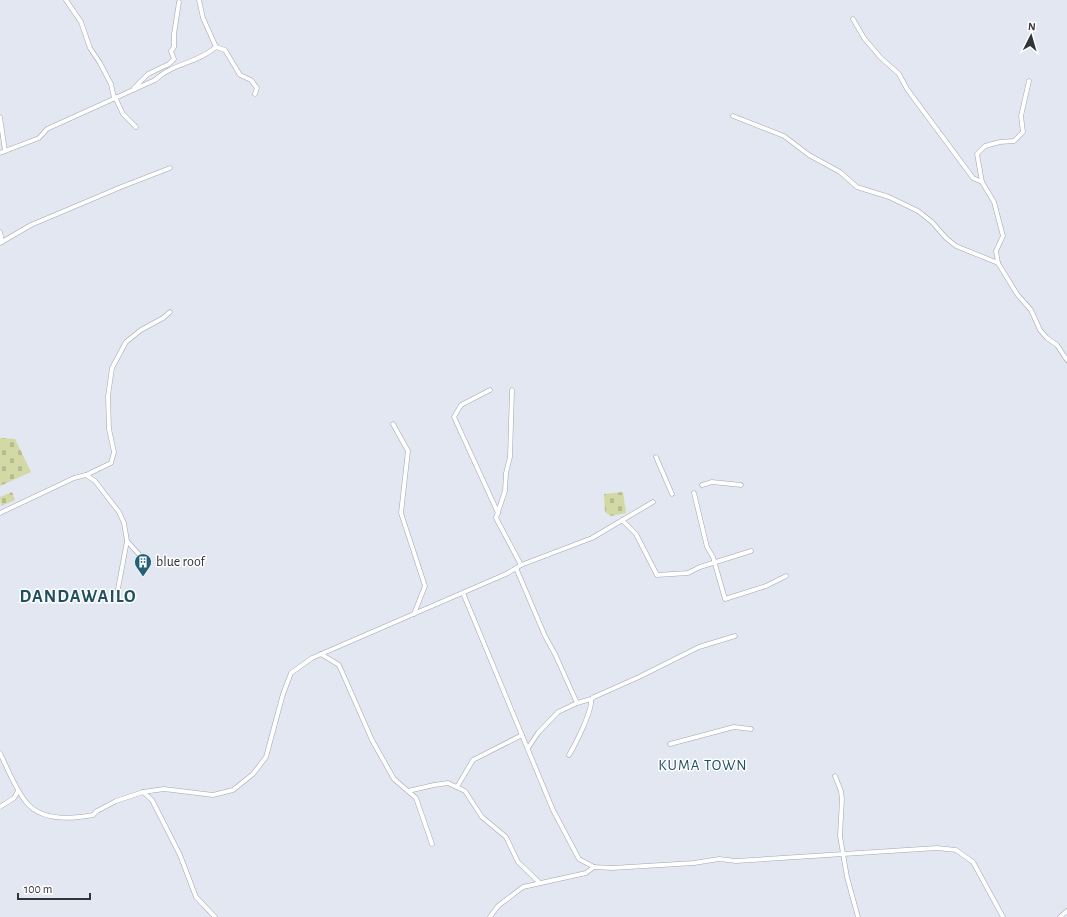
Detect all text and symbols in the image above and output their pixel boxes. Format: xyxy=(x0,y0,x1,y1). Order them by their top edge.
north arrow xyxy=(1011,16,1051,56)
text: N xyxy=(1028,21,1036,32)
building icon: blue roof xyxy=(133,552,153,577)
place label: blue roof xyxy=(156,555,206,569)
district label: DANDAWAILO xyxy=(19,588,137,606)
district label: KUMA TOWN xyxy=(658,758,748,773)
scale bar xyxy=(18,875,90,901)
text: 100 m xyxy=(24,883,52,895)

